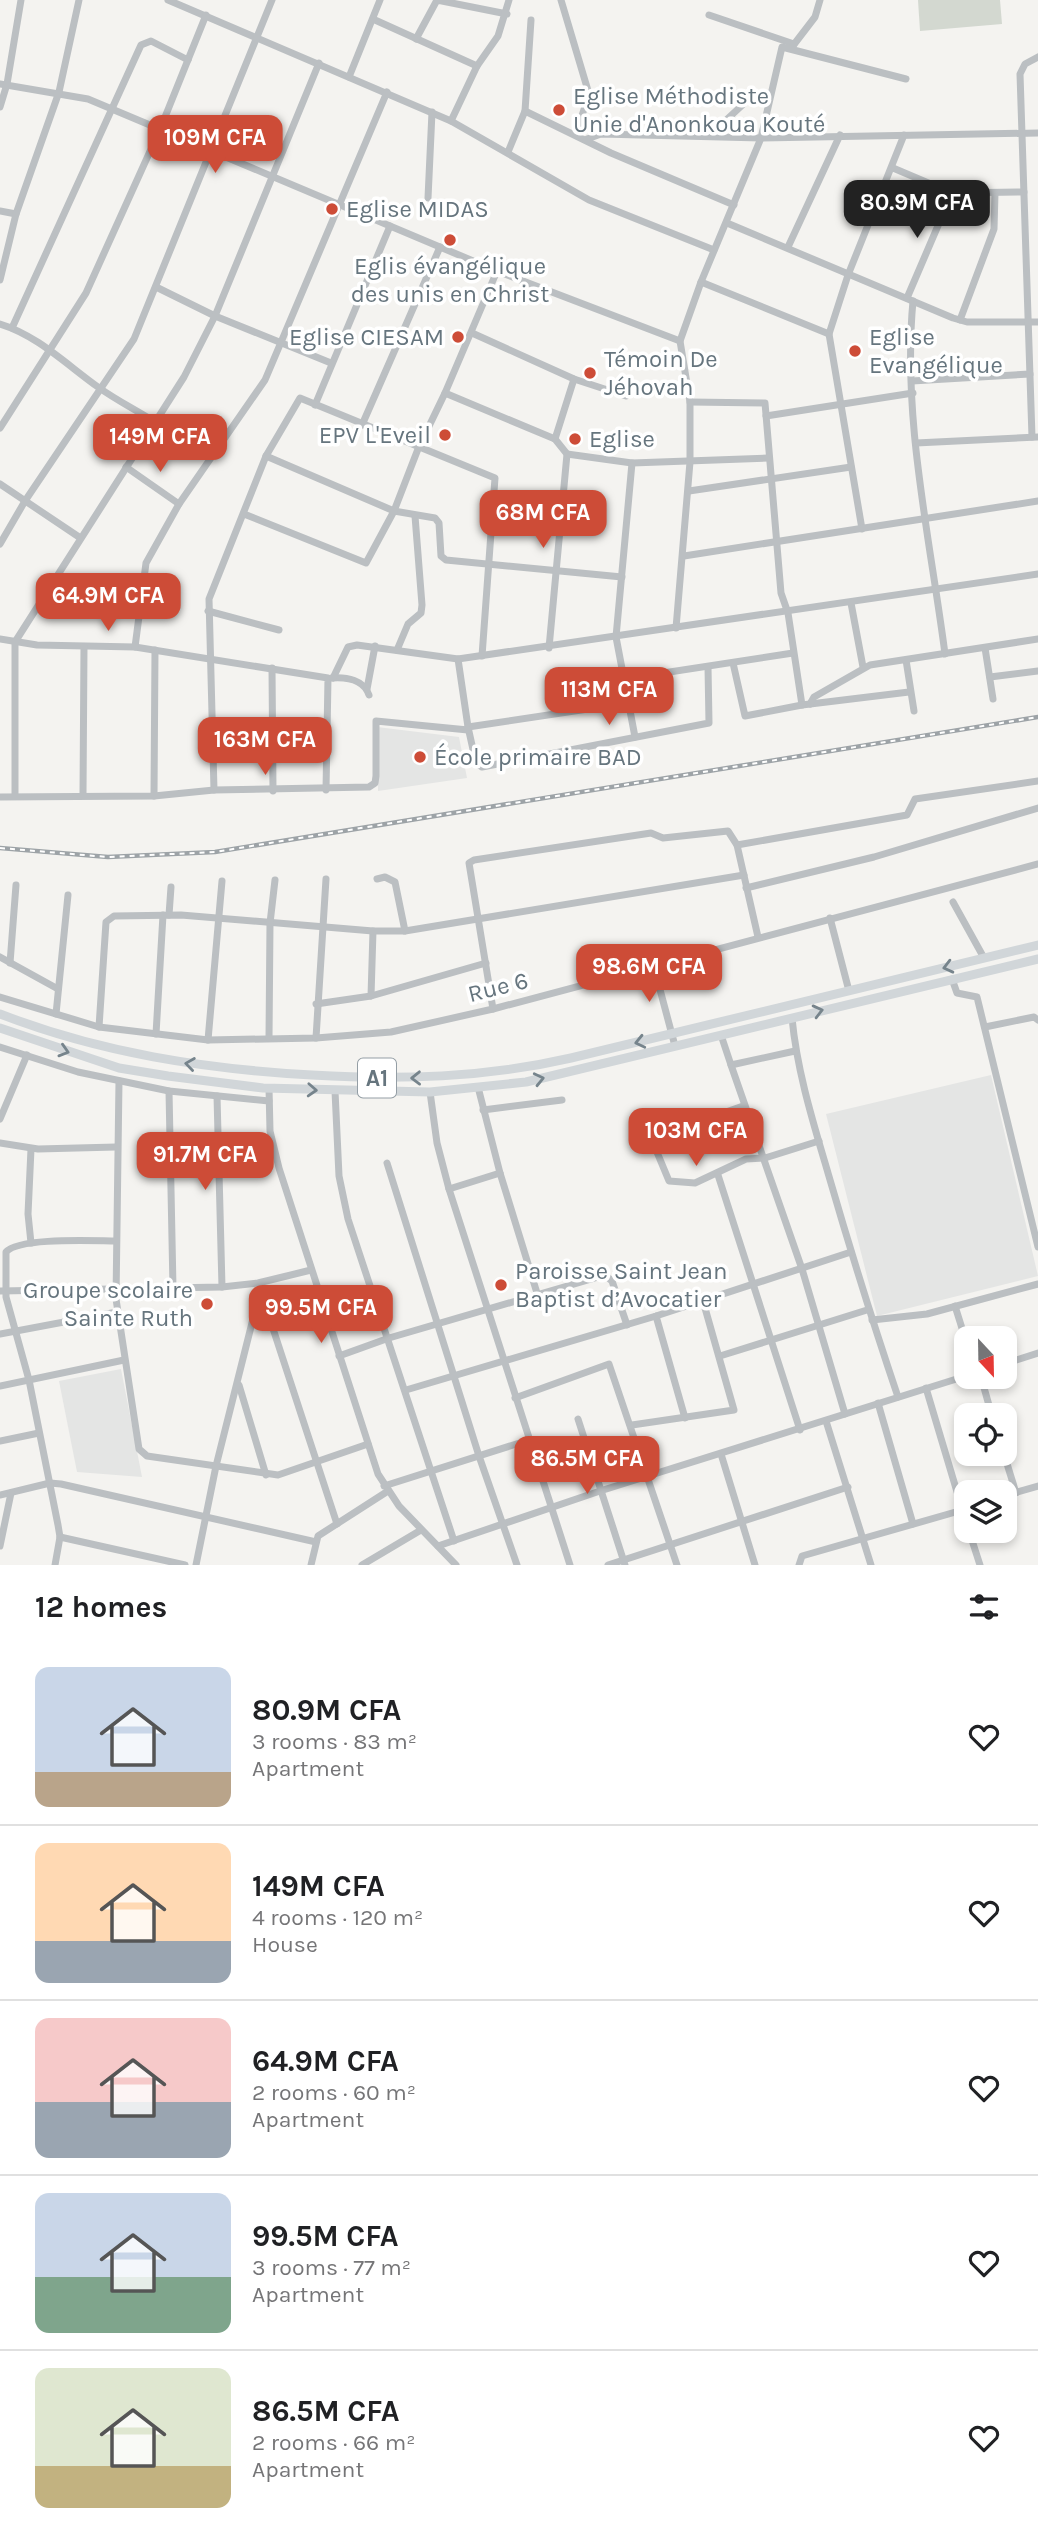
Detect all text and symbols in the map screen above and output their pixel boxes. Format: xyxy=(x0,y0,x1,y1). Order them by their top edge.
place label: Eglise Méthodiste Unie d'Anonkoua Kouté xyxy=(573,82,825,138)
marker: Eglise Méthodiste Unie d'Anonkoua Kouté xyxy=(551,102,567,118)
pin: 109M CFA xyxy=(143,116,287,175)
text: 109M CFA xyxy=(164,124,266,151)
pin: 80.9M CFA xyxy=(837,180,997,240)
text: 80.9M CFA xyxy=(860,189,974,216)
place label: Eglise MIDAS xyxy=(346,195,489,223)
marker: Eglise MIDAS xyxy=(324,201,340,217)
marker: Eglis évangélique des unis en Christ xyxy=(442,232,458,248)
place label: Eglis évangélique des unis en Christ xyxy=(351,252,549,308)
place label: Eglise CIESAM xyxy=(289,323,444,351)
place label: Eglise Evangélique xyxy=(869,323,1003,379)
marker: Eglise CIESAM xyxy=(450,329,466,345)
marker: Eglise Evangélique xyxy=(847,343,863,359)
place label: Témoin De Jéhovah xyxy=(604,345,718,401)
marker: Témoin De Jéhovah xyxy=(582,365,598,381)
pin: 149M CFA xyxy=(88,414,232,474)
place label: EPV L'Eveil xyxy=(319,421,431,449)
text: 149M CFA xyxy=(109,423,211,450)
place label: Eglise xyxy=(589,425,655,453)
marker: EPV L'Eveil xyxy=(437,427,453,443)
marker: Eglise xyxy=(567,431,583,447)
pin: 68M CFA xyxy=(478,490,608,550)
text: 68M CFA xyxy=(496,499,590,526)
pin: 64.9M CFA xyxy=(28,574,188,633)
text: 64.9M CFA xyxy=(52,582,164,609)
pin: 113M CFA xyxy=(537,668,681,727)
text: 113M CFA xyxy=(561,676,657,703)
pin: 163M CFA xyxy=(193,718,337,777)
text: 163M CFA xyxy=(214,726,316,753)
place label: École primaire BAD xyxy=(434,742,642,771)
marker: École primaire BAD xyxy=(412,749,428,765)
pin: 98.6M CFA xyxy=(569,944,729,1004)
text: 98.6M CFA xyxy=(592,953,706,980)
one-way arrow xyxy=(942,959,954,973)
street label: Rue 6 xyxy=(465,966,531,1008)
one-way arrow xyxy=(812,1005,824,1019)
one-way arrow xyxy=(634,1034,646,1048)
one-way arrow xyxy=(58,1042,70,1057)
one-way arrow xyxy=(184,1057,196,1072)
road number: A1 xyxy=(358,1058,396,1098)
one-way arrow xyxy=(411,1070,421,1086)
one-way arrow xyxy=(533,1072,545,1087)
one-way arrow xyxy=(307,1082,318,1097)
pin: 103M CFA xyxy=(624,1108,768,1168)
text: 103M CFA xyxy=(644,1117,748,1144)
pin: 91.7M CFA xyxy=(125,1132,285,1192)
text: 91.7M CFA xyxy=(153,1141,257,1168)
place label: Paroisse Saint Jean Baptist d’Avocatier xyxy=(515,1257,727,1313)
place label: Groupe scolaire Sainte Ruth xyxy=(23,1276,193,1332)
marker: Paroisse Saint Jean Baptist d’Avocatier xyxy=(493,1277,509,1293)
pin: 99.5M CFA xyxy=(241,1286,401,1345)
text: 99.5M CFA xyxy=(265,1294,377,1321)
marker: Groupe scolaire Sainte Ruth xyxy=(199,1296,215,1312)
north arrow xyxy=(954,1326,1017,1390)
map controls xyxy=(954,1326,1017,1543)
button: locate xyxy=(954,1403,1017,1466)
pin: 86.5M CFA xyxy=(507,1436,667,1496)
text: 86.5M CFA xyxy=(530,1445,644,1472)
button: layers xyxy=(954,1480,1017,1543)
icon: filters xyxy=(965,1588,1003,1626)
text: 12 homes xyxy=(35,1589,167,1625)
text: 80.9M CFA xyxy=(252,1692,401,1728)
icon: home xyxy=(91,1695,175,1779)
icon: heart xyxy=(965,1718,1003,1756)
text: 3 rooms · 83 m² xyxy=(252,1728,417,1755)
text: Apartment xyxy=(252,1755,364,1782)
text: 149M CFA xyxy=(252,1868,385,1904)
icon: home xyxy=(91,1871,175,1955)
icon: heart xyxy=(965,1894,1003,1932)
text: 4 rooms · 120 m² xyxy=(252,1904,423,1931)
text: House xyxy=(252,1931,318,1958)
text: 64.9M CFA xyxy=(252,2043,399,2079)
icon: home xyxy=(91,2046,175,2130)
icon: heart xyxy=(965,2069,1003,2107)
text: 2 rooms · 60 m² xyxy=(252,2079,416,2106)
text: Apartment xyxy=(252,2106,364,2133)
text: 99.5M CFA xyxy=(252,2218,399,2254)
icon: home xyxy=(91,2221,175,2305)
icon: heart xyxy=(965,2244,1003,2282)
text: 3 rooms · 77 m² xyxy=(252,2254,411,2281)
text: Apartment xyxy=(252,2281,364,2308)
text: 86.5M CFA xyxy=(252,2393,400,2429)
icon: home xyxy=(91,2396,175,2480)
icon: heart xyxy=(965,2419,1003,2457)
text: 2 rooms · 66 m² xyxy=(252,2429,415,2456)
text: Apartment xyxy=(252,2456,364,2483)

